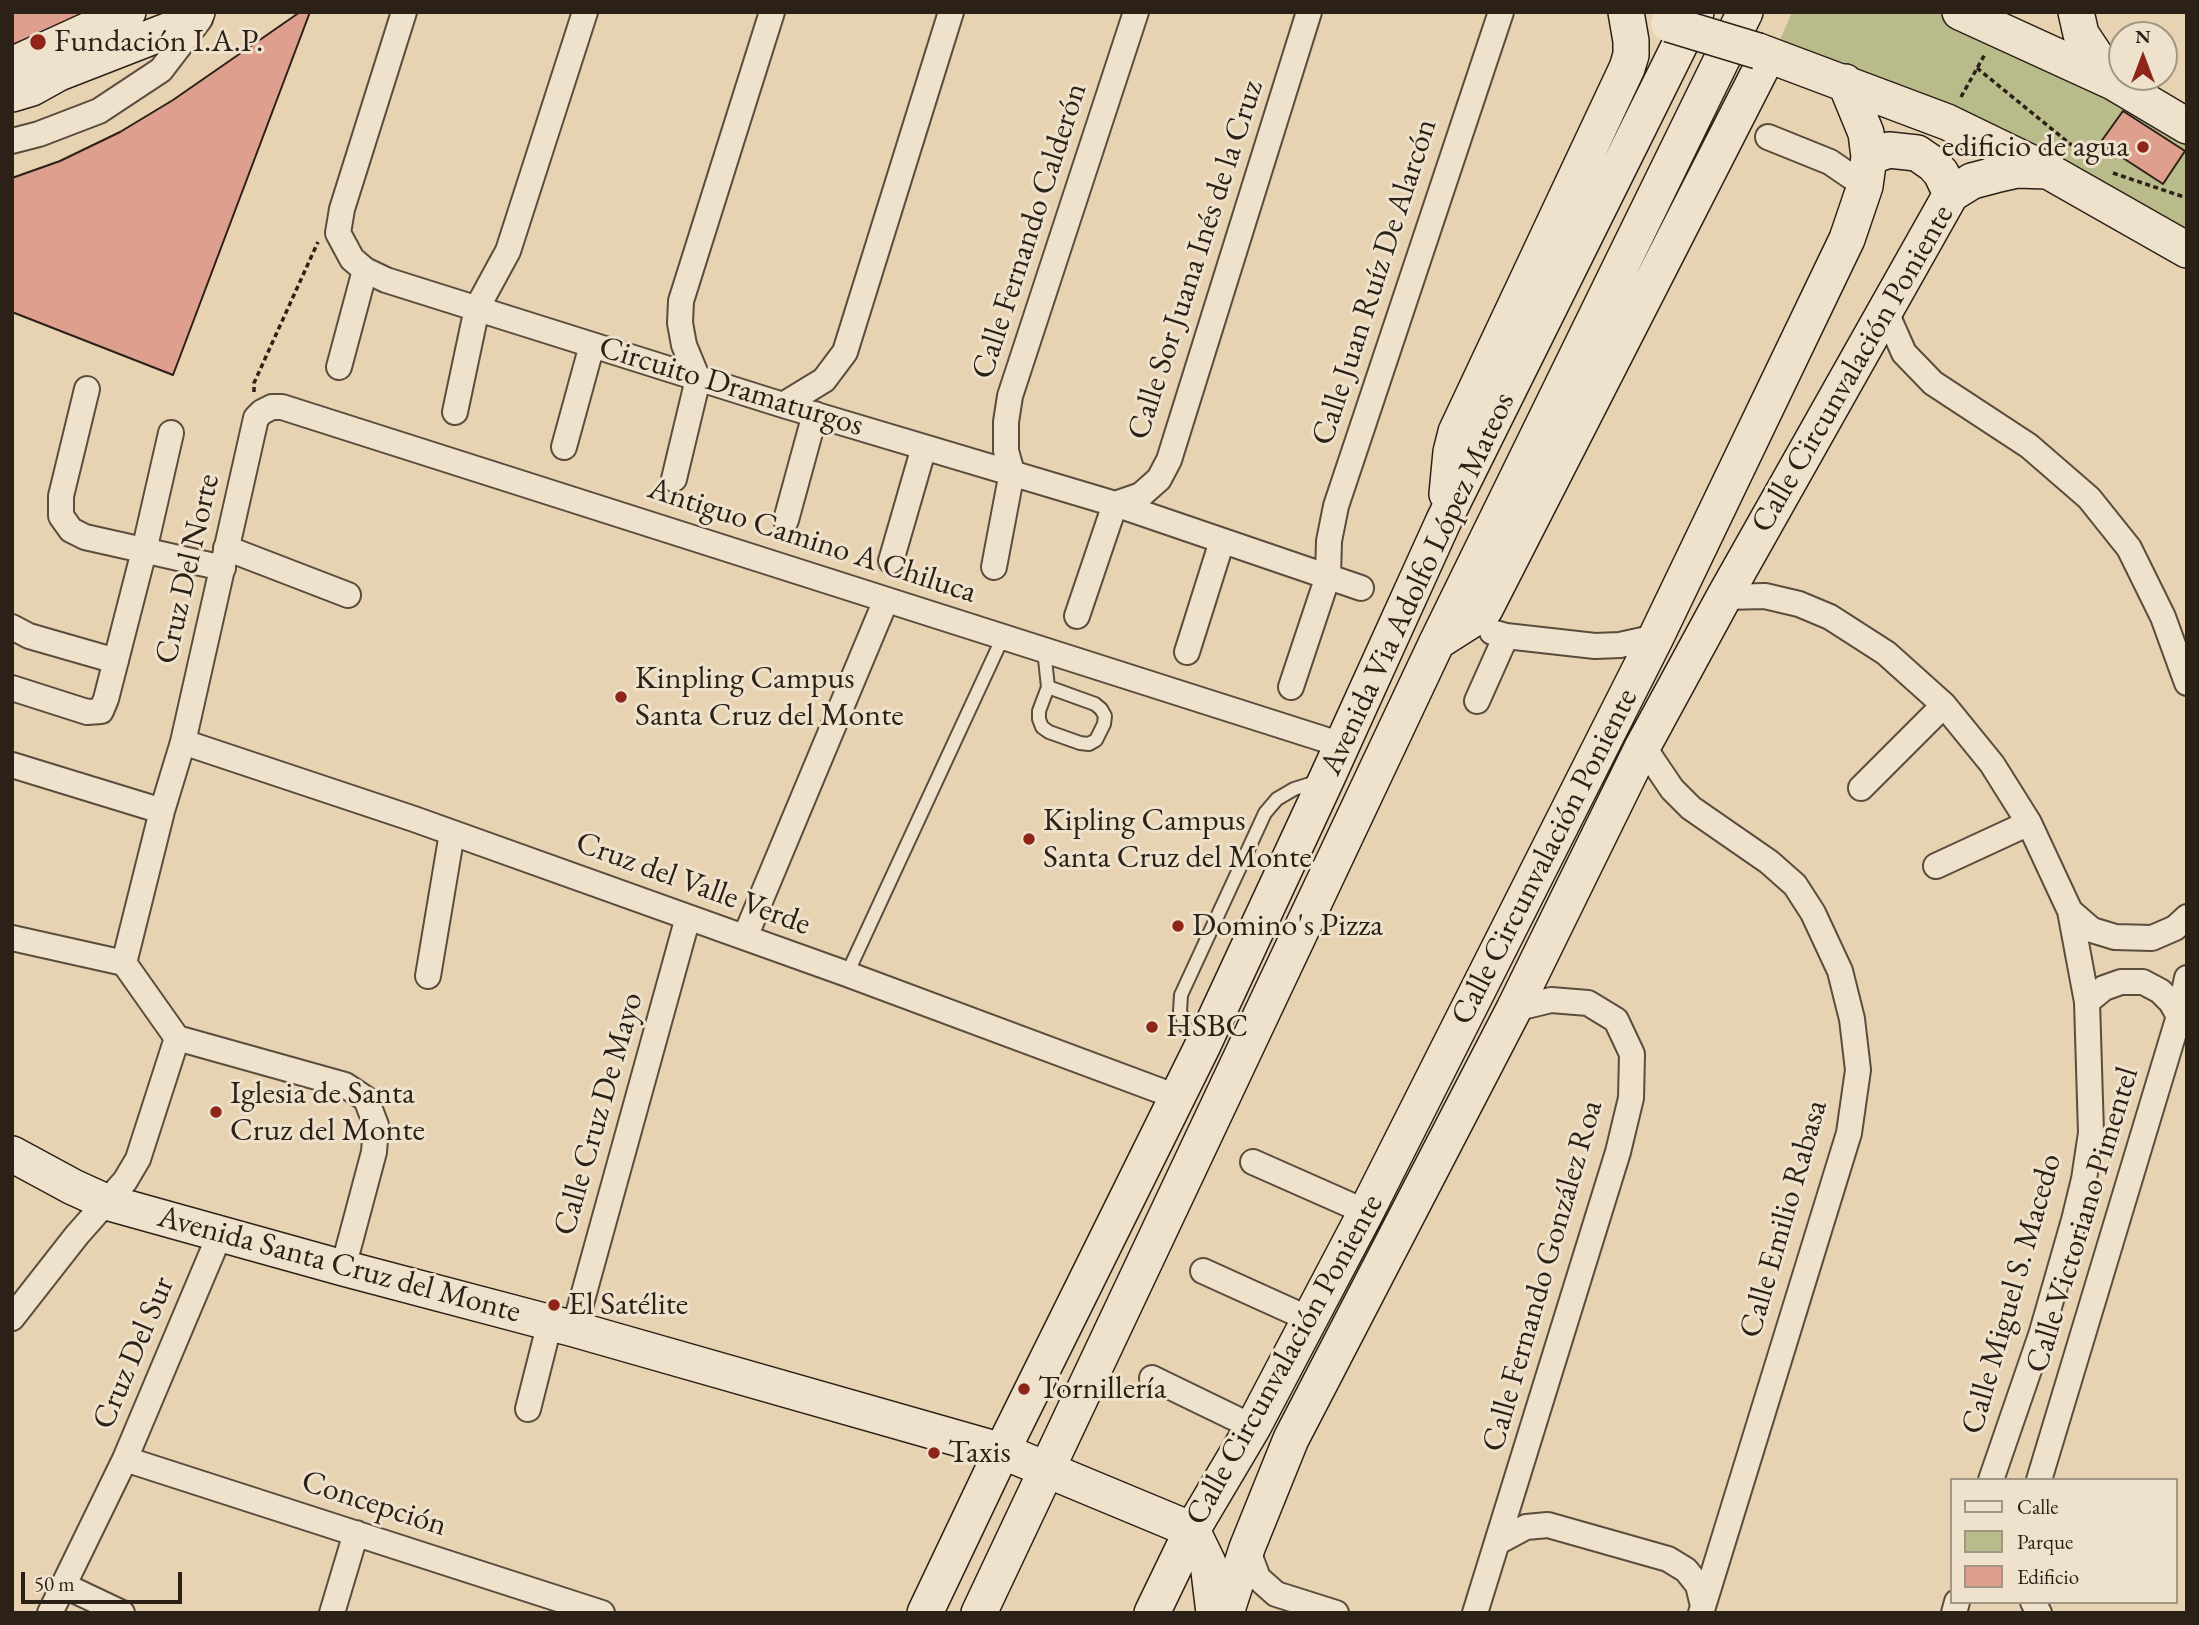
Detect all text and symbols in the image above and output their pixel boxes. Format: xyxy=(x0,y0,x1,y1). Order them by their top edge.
north arrow xyxy=(2108,21,2178,91)
place label: Fundación I.A.P. xyxy=(54,23,263,61)
text: N xyxy=(2135,24,2151,49)
marker: Fundación I.A.P. xyxy=(28,32,48,52)
street label: Calle Sor Juana Inés de la Cruz xyxy=(1120,76,1272,444)
street label: Calle Fernando Calderón xyxy=(964,78,1096,384)
street label: Calle Juan Ruíz De Alarcón xyxy=(1304,114,1446,450)
place label: edificio de agua xyxy=(1942,128,2129,166)
marker: edificio de agua xyxy=(2135,139,2151,155)
street label: Calle Circunvalación Poniente xyxy=(1743,198,1963,540)
street label: Circuito Dramaturgos xyxy=(594,329,868,445)
street label: Avenida Via Adolfo López Mateos xyxy=(1312,386,1524,782)
street label: Cruz Del Norte xyxy=(147,470,229,668)
street label: Antiguo Camino A Chiluca xyxy=(643,470,981,612)
place label: Kinpling Campus Santa Cruz del Monte xyxy=(635,660,904,735)
street label: Calle Circunvalación Poniente xyxy=(1443,682,1647,1032)
marker: Kinpling Campus Santa Cruz del Monte xyxy=(613,689,629,705)
place label: Kipling Campus Santa Cruz del Monte xyxy=(1043,802,1312,877)
street label: Cruz del Valle Verde xyxy=(570,824,816,944)
marker: Kipling Campus Santa Cruz del Monte xyxy=(1021,831,1037,847)
place label: Domino's Pizza xyxy=(1192,907,1383,945)
marker: Domino's Pizza xyxy=(1170,918,1186,934)
street label: Calle Cruz De Mayo xyxy=(546,988,652,1240)
place label: HSBC xyxy=(1166,1008,1248,1046)
marker: HSBC xyxy=(1144,1019,1160,1035)
street label: Calle Victoriano Pimentel xyxy=(2018,1062,2148,1378)
place label: Iglesia de Santa Cruz del Monte xyxy=(230,1075,425,1150)
street label: Calle Fernando González Roa xyxy=(1474,1096,1612,1456)
street label: Calle Emilio Rabasa xyxy=(1732,1096,1836,1342)
marker: Iglesia de Santa Cruz del Monte xyxy=(208,1104,224,1120)
street label: Calle Miguel S. Macedo xyxy=(1954,1149,2070,1439)
street label: Calle Circunvalación Poniente xyxy=(1178,1188,1392,1532)
street label: Avenida Santa Cruz del Monte xyxy=(153,1198,525,1332)
street label: Cruz Del Sur xyxy=(85,1271,183,1435)
place label: El Satélite xyxy=(568,1286,688,1324)
marker: El Satélite xyxy=(546,1297,562,1313)
place label: Tornillería xyxy=(1038,1370,1166,1408)
marker: Tornillería xyxy=(1016,1381,1032,1397)
place label: Taxis xyxy=(948,1434,1011,1472)
marker: Taxis xyxy=(926,1445,942,1461)
street label: Concepción xyxy=(296,1462,452,1546)
legend xyxy=(1951,1478,2178,1604)
text: Calle xyxy=(2017,1493,2059,1520)
text: Parque xyxy=(2017,1528,2073,1555)
scale bar xyxy=(24,1558,186,1602)
text: Edificio xyxy=(2017,1563,2079,1590)
text: 50 m xyxy=(34,1570,75,1597)

